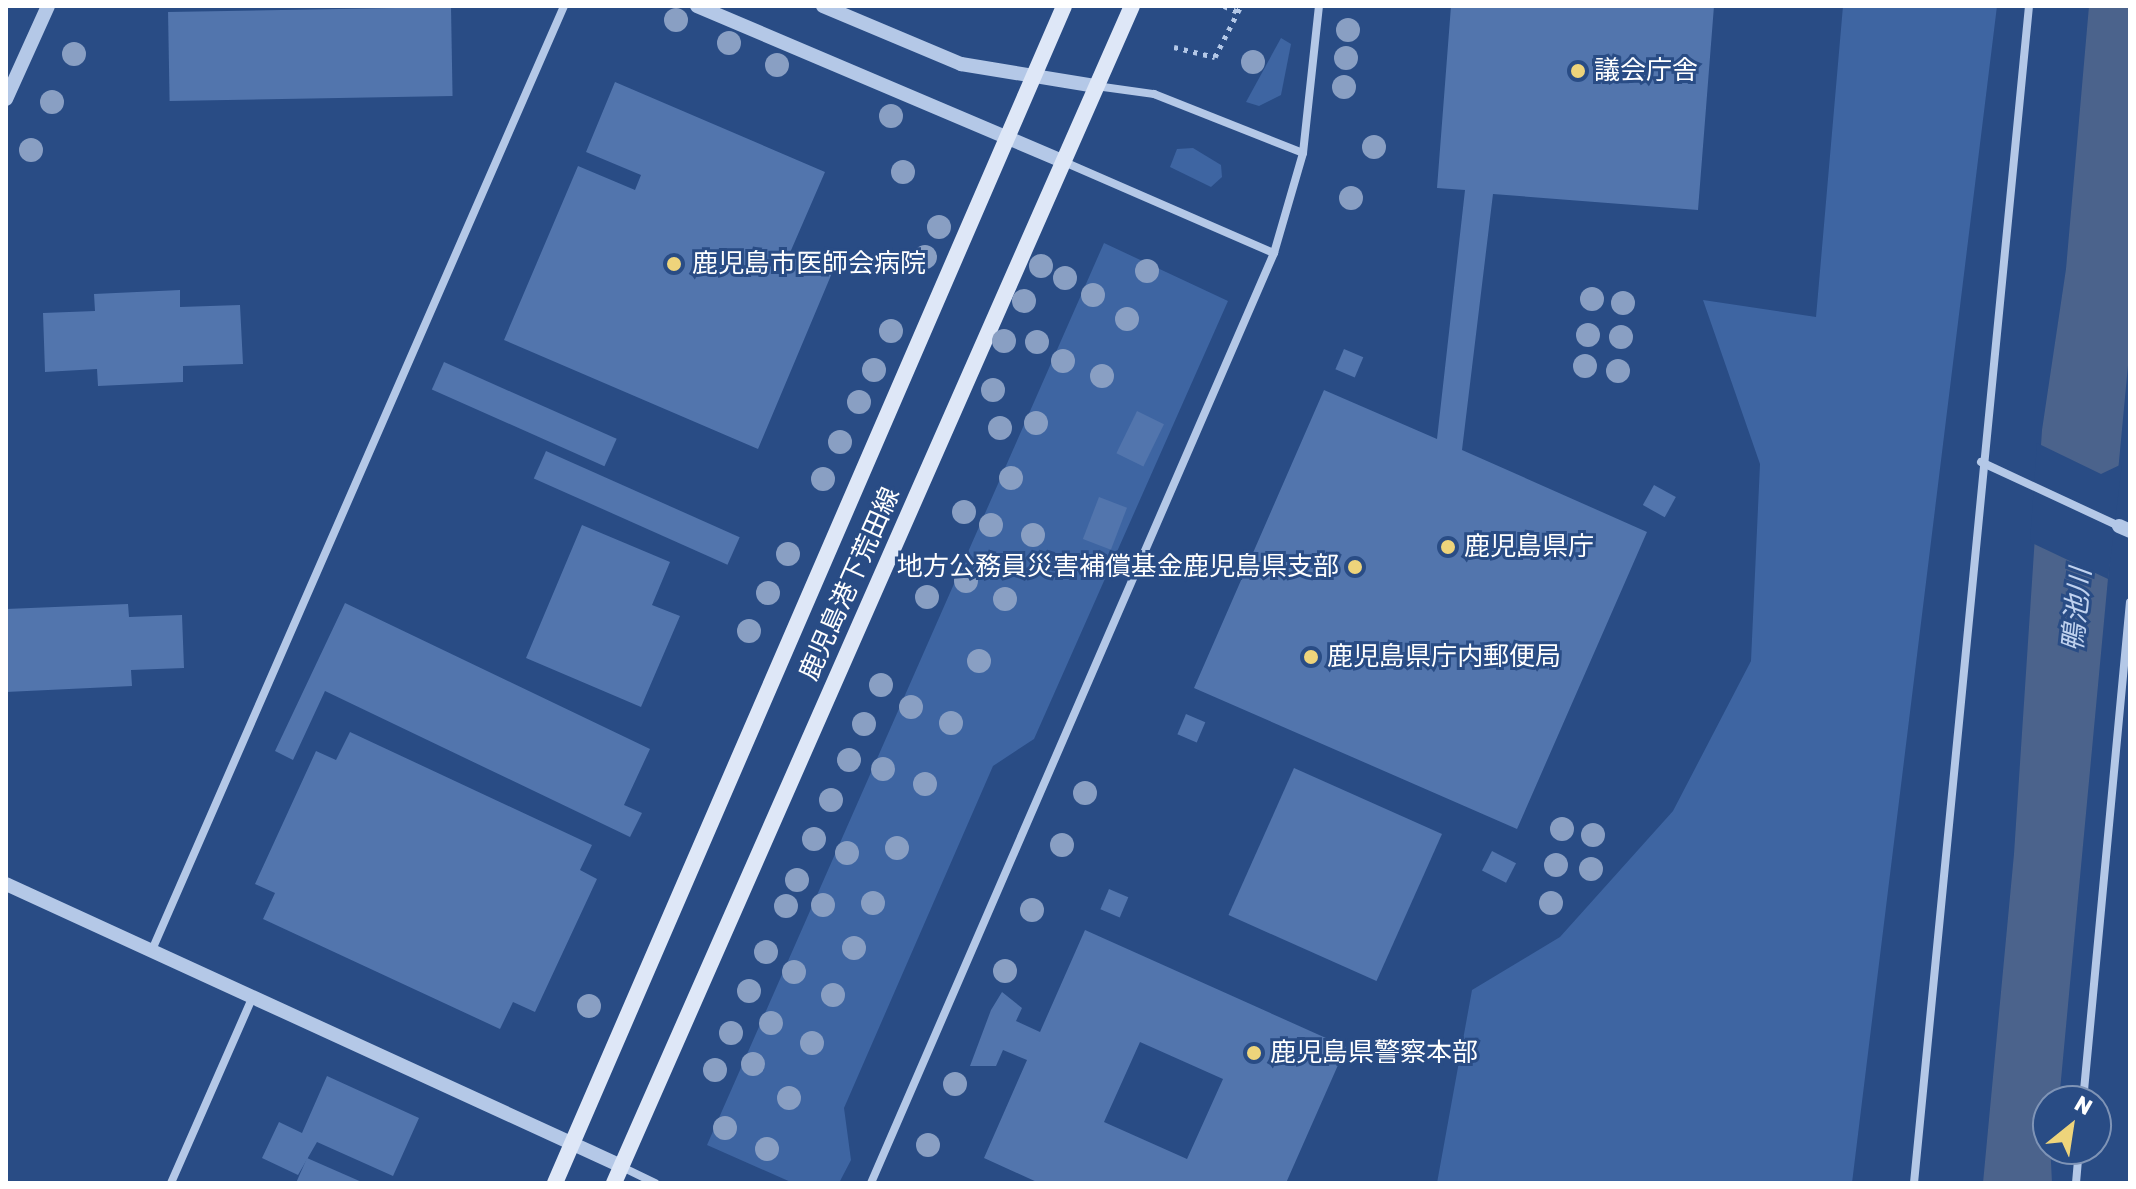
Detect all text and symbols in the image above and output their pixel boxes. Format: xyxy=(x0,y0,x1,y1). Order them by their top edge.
place label: 議会庁舎 xyxy=(1594,55,1698,87)
marker: 議会庁舎 xyxy=(1569,62,1587,80)
place label: 鹿児島市医師会病院 xyxy=(692,248,926,280)
marker: 鹿児島市医師会病院 xyxy=(663,253,685,275)
street label: 鹿児島港下荒田線 xyxy=(793,483,907,685)
place label: 鹿児島県庁 xyxy=(1464,531,1594,563)
marker: 鹿児島県庁 xyxy=(1439,538,1457,556)
place label: 地方公務員災害補償基金鹿児島県支部 xyxy=(897,551,1339,583)
marker: 地方公務員災害補償基金鹿児島県支部 xyxy=(1346,558,1364,576)
water label: 鴨池川 xyxy=(2056,566,2098,654)
place label: 鹿児島県庁内郵便局 xyxy=(1327,641,1561,673)
marker: 鹿児島県庁内郵便局 xyxy=(1302,648,1320,666)
place label: 鹿児島県警察本部 xyxy=(1270,1037,1478,1069)
marker: 鹿児島県警察本部 xyxy=(1245,1044,1263,1062)
north arrow xyxy=(2032,1085,2112,1165)
text: N xyxy=(2070,1090,2097,1121)

